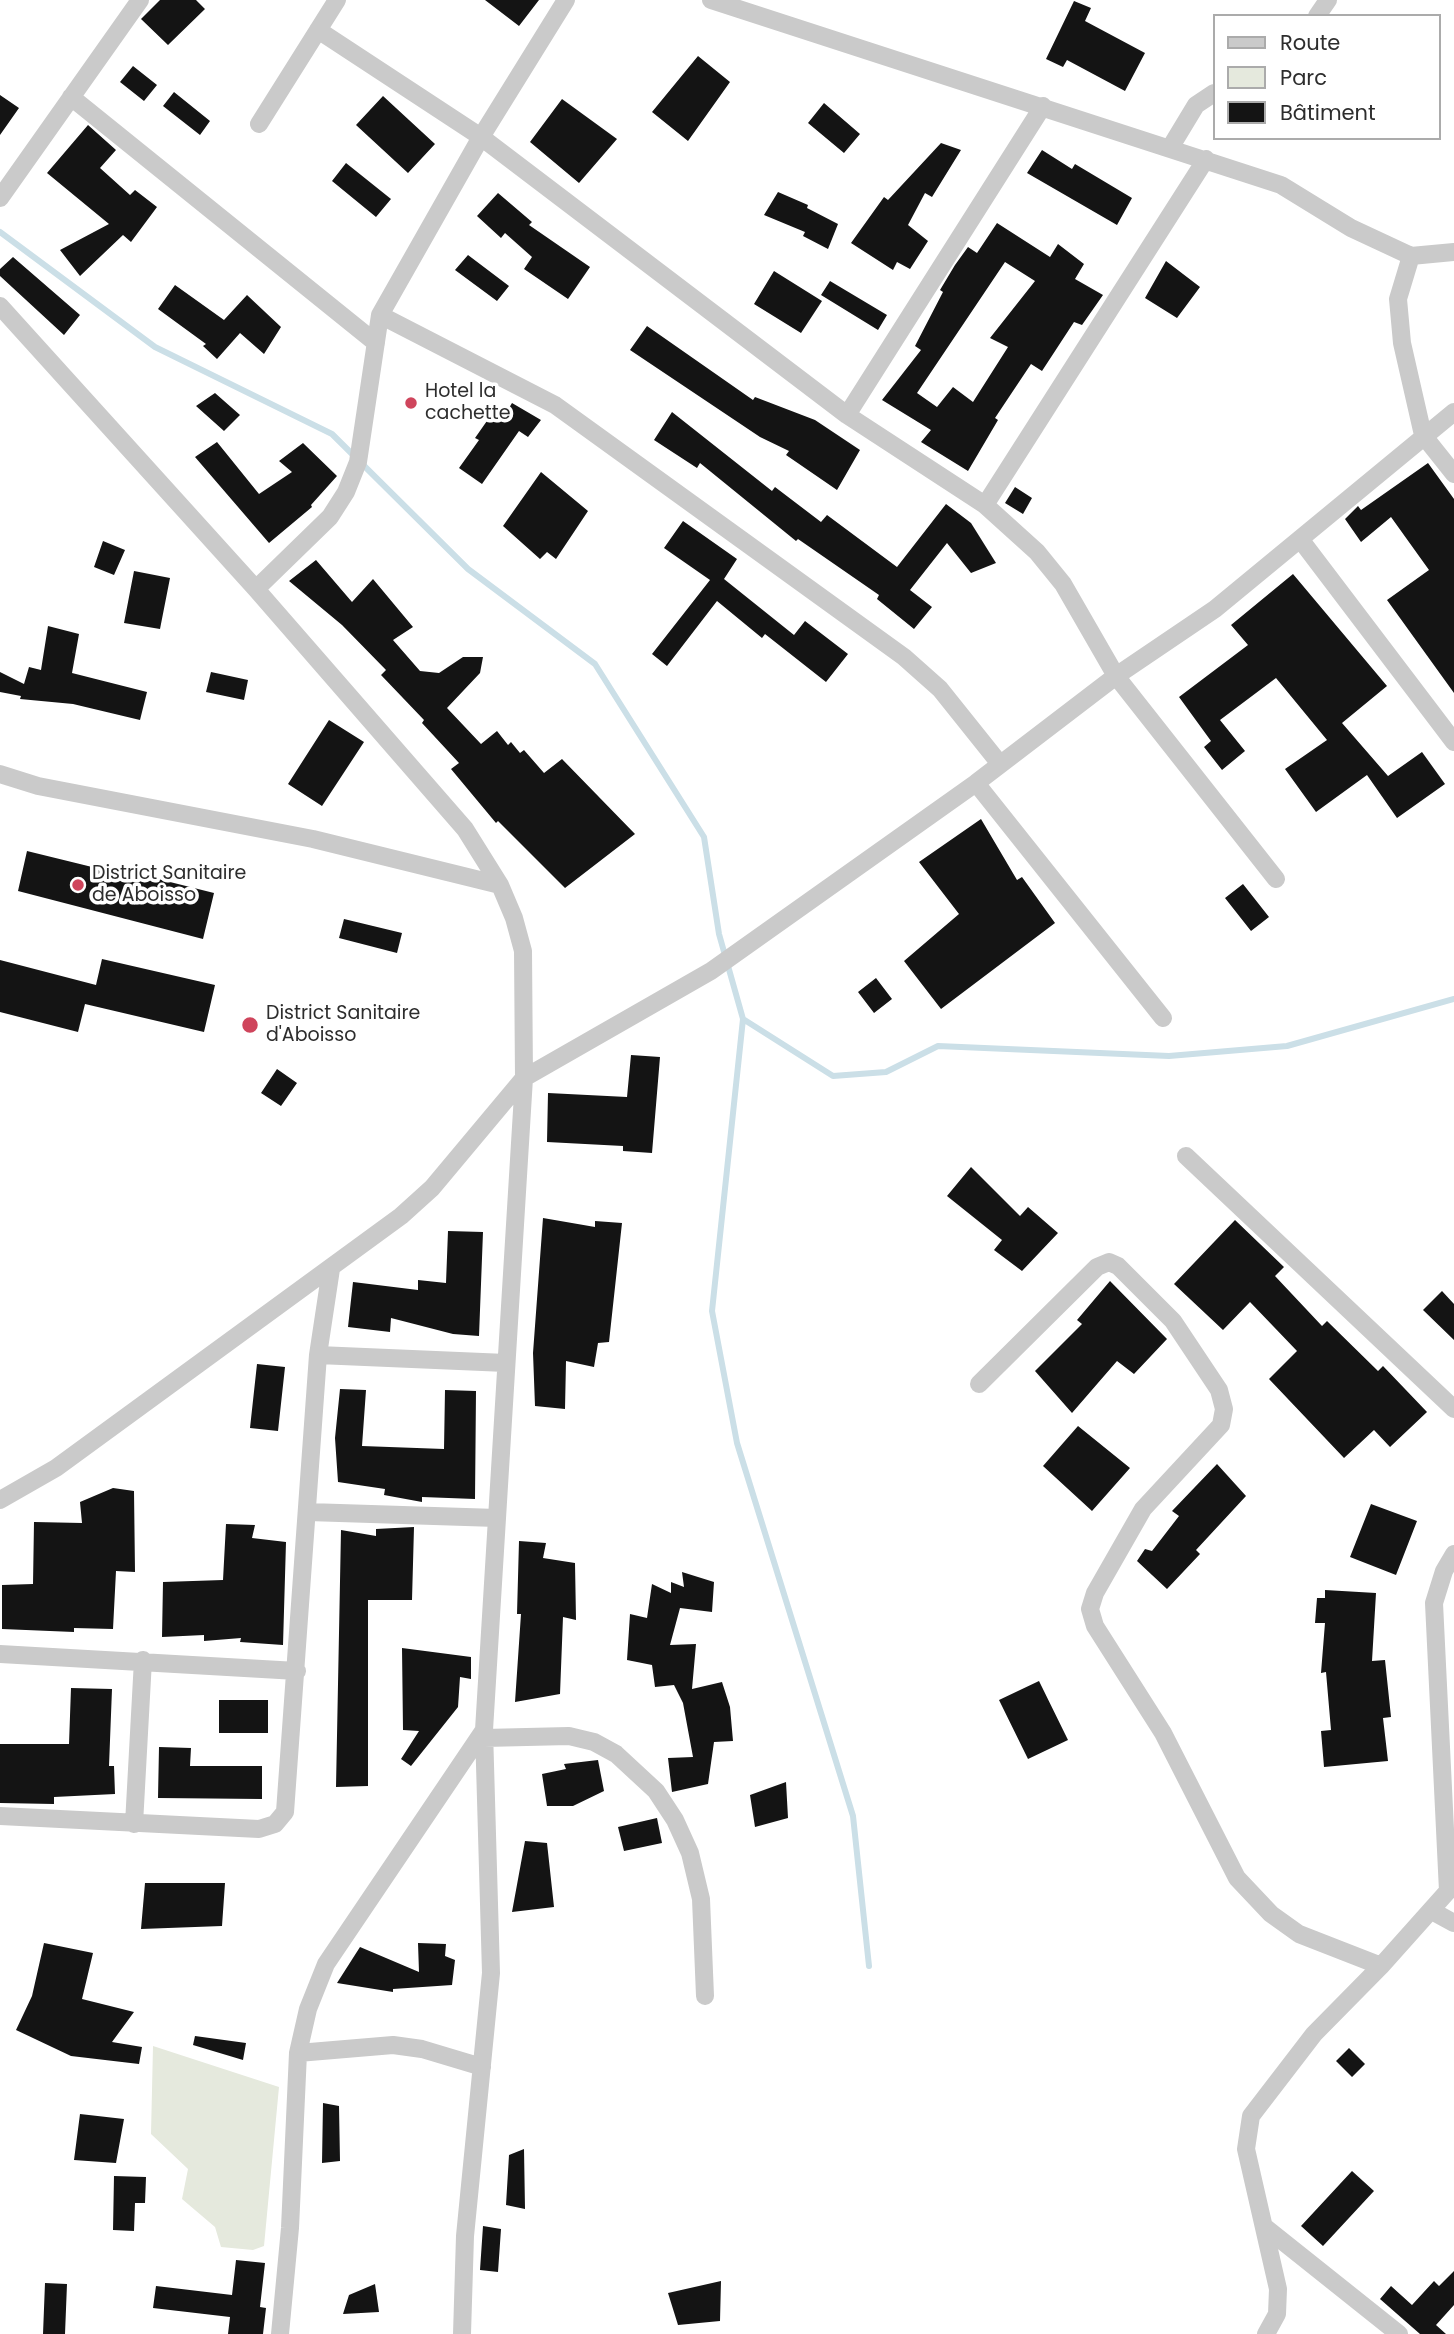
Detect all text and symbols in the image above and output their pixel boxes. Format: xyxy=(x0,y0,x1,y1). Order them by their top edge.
legend xyxy=(1212,14,1440,140)
text: Route xyxy=(1280,28,1340,57)
text: Parc xyxy=(1280,63,1327,92)
text: Bâtiment xyxy=(1280,98,1376,127)
place label: Hotel la cachette xyxy=(425,381,510,425)
marker: Hotel la cachette xyxy=(403,395,419,411)
place label: District Sanitaire de Aboisso xyxy=(92,863,246,907)
marker: District Sanitaire de Aboisso xyxy=(70,877,86,893)
place label: District Sanitaire d'Aboisso xyxy=(266,1003,420,1047)
marker: District Sanitaire d'Aboisso xyxy=(240,1015,260,1035)

